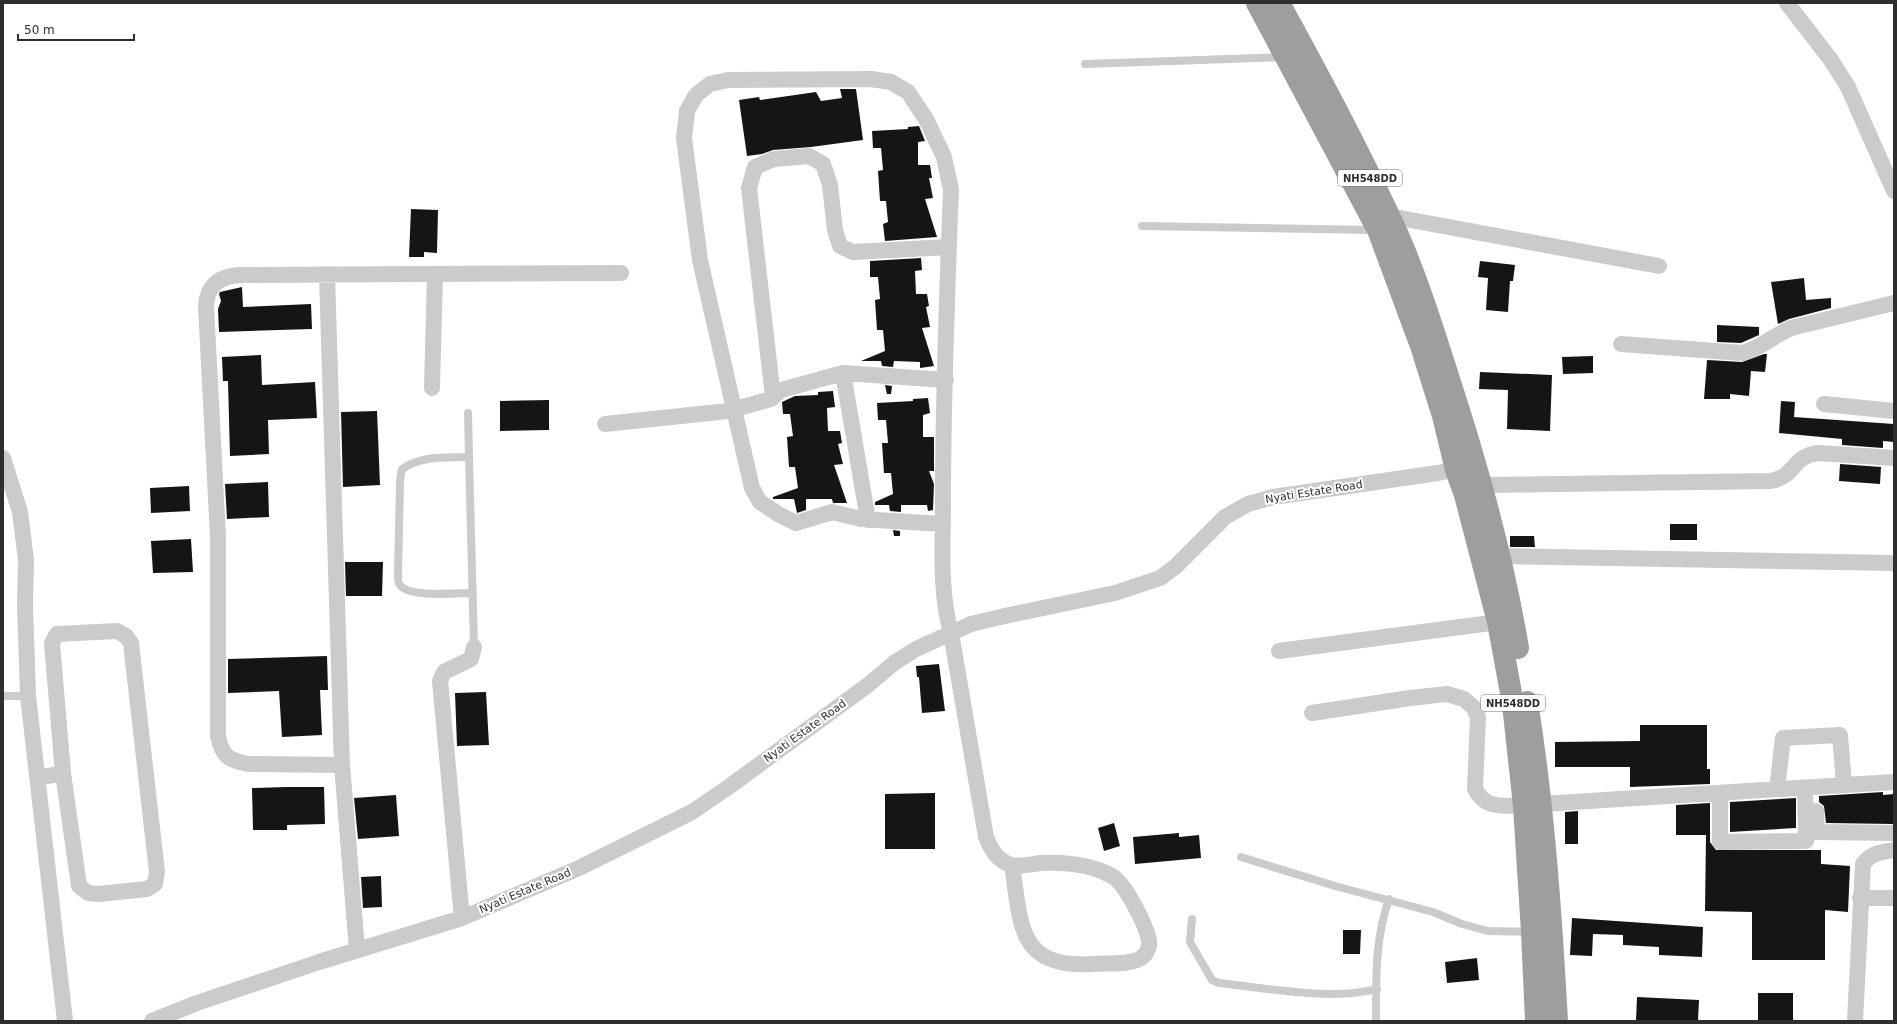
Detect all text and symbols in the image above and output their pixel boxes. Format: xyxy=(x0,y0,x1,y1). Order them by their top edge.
scale bar xyxy=(18,16,134,42)
text: 50 m xyxy=(24,23,55,37)
road number: NH548DD xyxy=(1338,170,1402,186)
street label: Nyati Estate Road xyxy=(1264,478,1364,506)
road number: NH548DD xyxy=(1481,695,1545,711)
street label: Nyati Estate Road xyxy=(761,697,849,765)
street label: Nyati Estate Road xyxy=(477,866,573,916)

